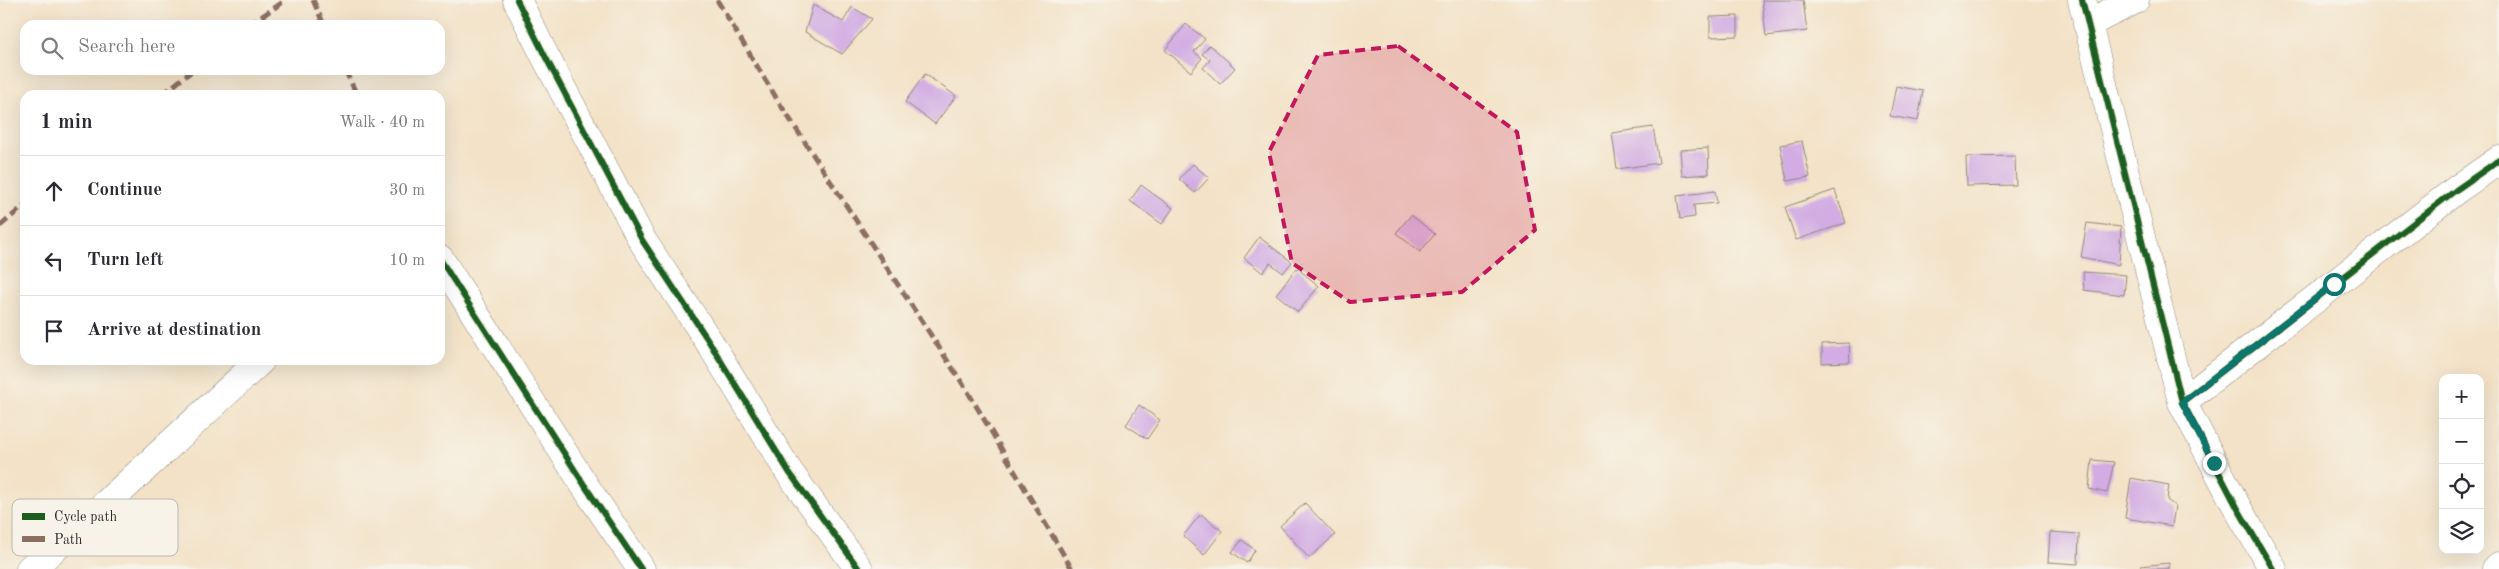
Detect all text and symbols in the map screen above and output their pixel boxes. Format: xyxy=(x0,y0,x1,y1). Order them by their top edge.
search box xyxy=(20,20,445,75)
icon: search xyxy=(38,34,66,62)
text: Search here xyxy=(78,38,175,57)
text: 1 min xyxy=(40,112,93,133)
text: Walk · 40 m xyxy=(339,115,425,131)
icon: ahead xyxy=(40,177,68,205)
text: Continue xyxy=(87,181,162,200)
text: 30 m xyxy=(389,183,425,199)
icon: left xyxy=(40,247,68,275)
text: Turn left xyxy=(87,251,164,270)
text: 10 m xyxy=(389,253,425,269)
route start xyxy=(2323,273,2346,296)
icon: arrive xyxy=(40,317,68,345)
text: Arrive at destination xyxy=(87,321,261,340)
map controls xyxy=(2439,374,2484,554)
button: + xyxy=(2439,374,2484,419)
button: − xyxy=(2439,419,2484,464)
route end xyxy=(2203,452,2226,475)
button: locate xyxy=(2439,464,2484,509)
legend xyxy=(12,499,178,556)
button: layers xyxy=(2439,509,2484,554)
text: Cycle path xyxy=(54,510,117,524)
text: Path xyxy=(54,533,83,547)

